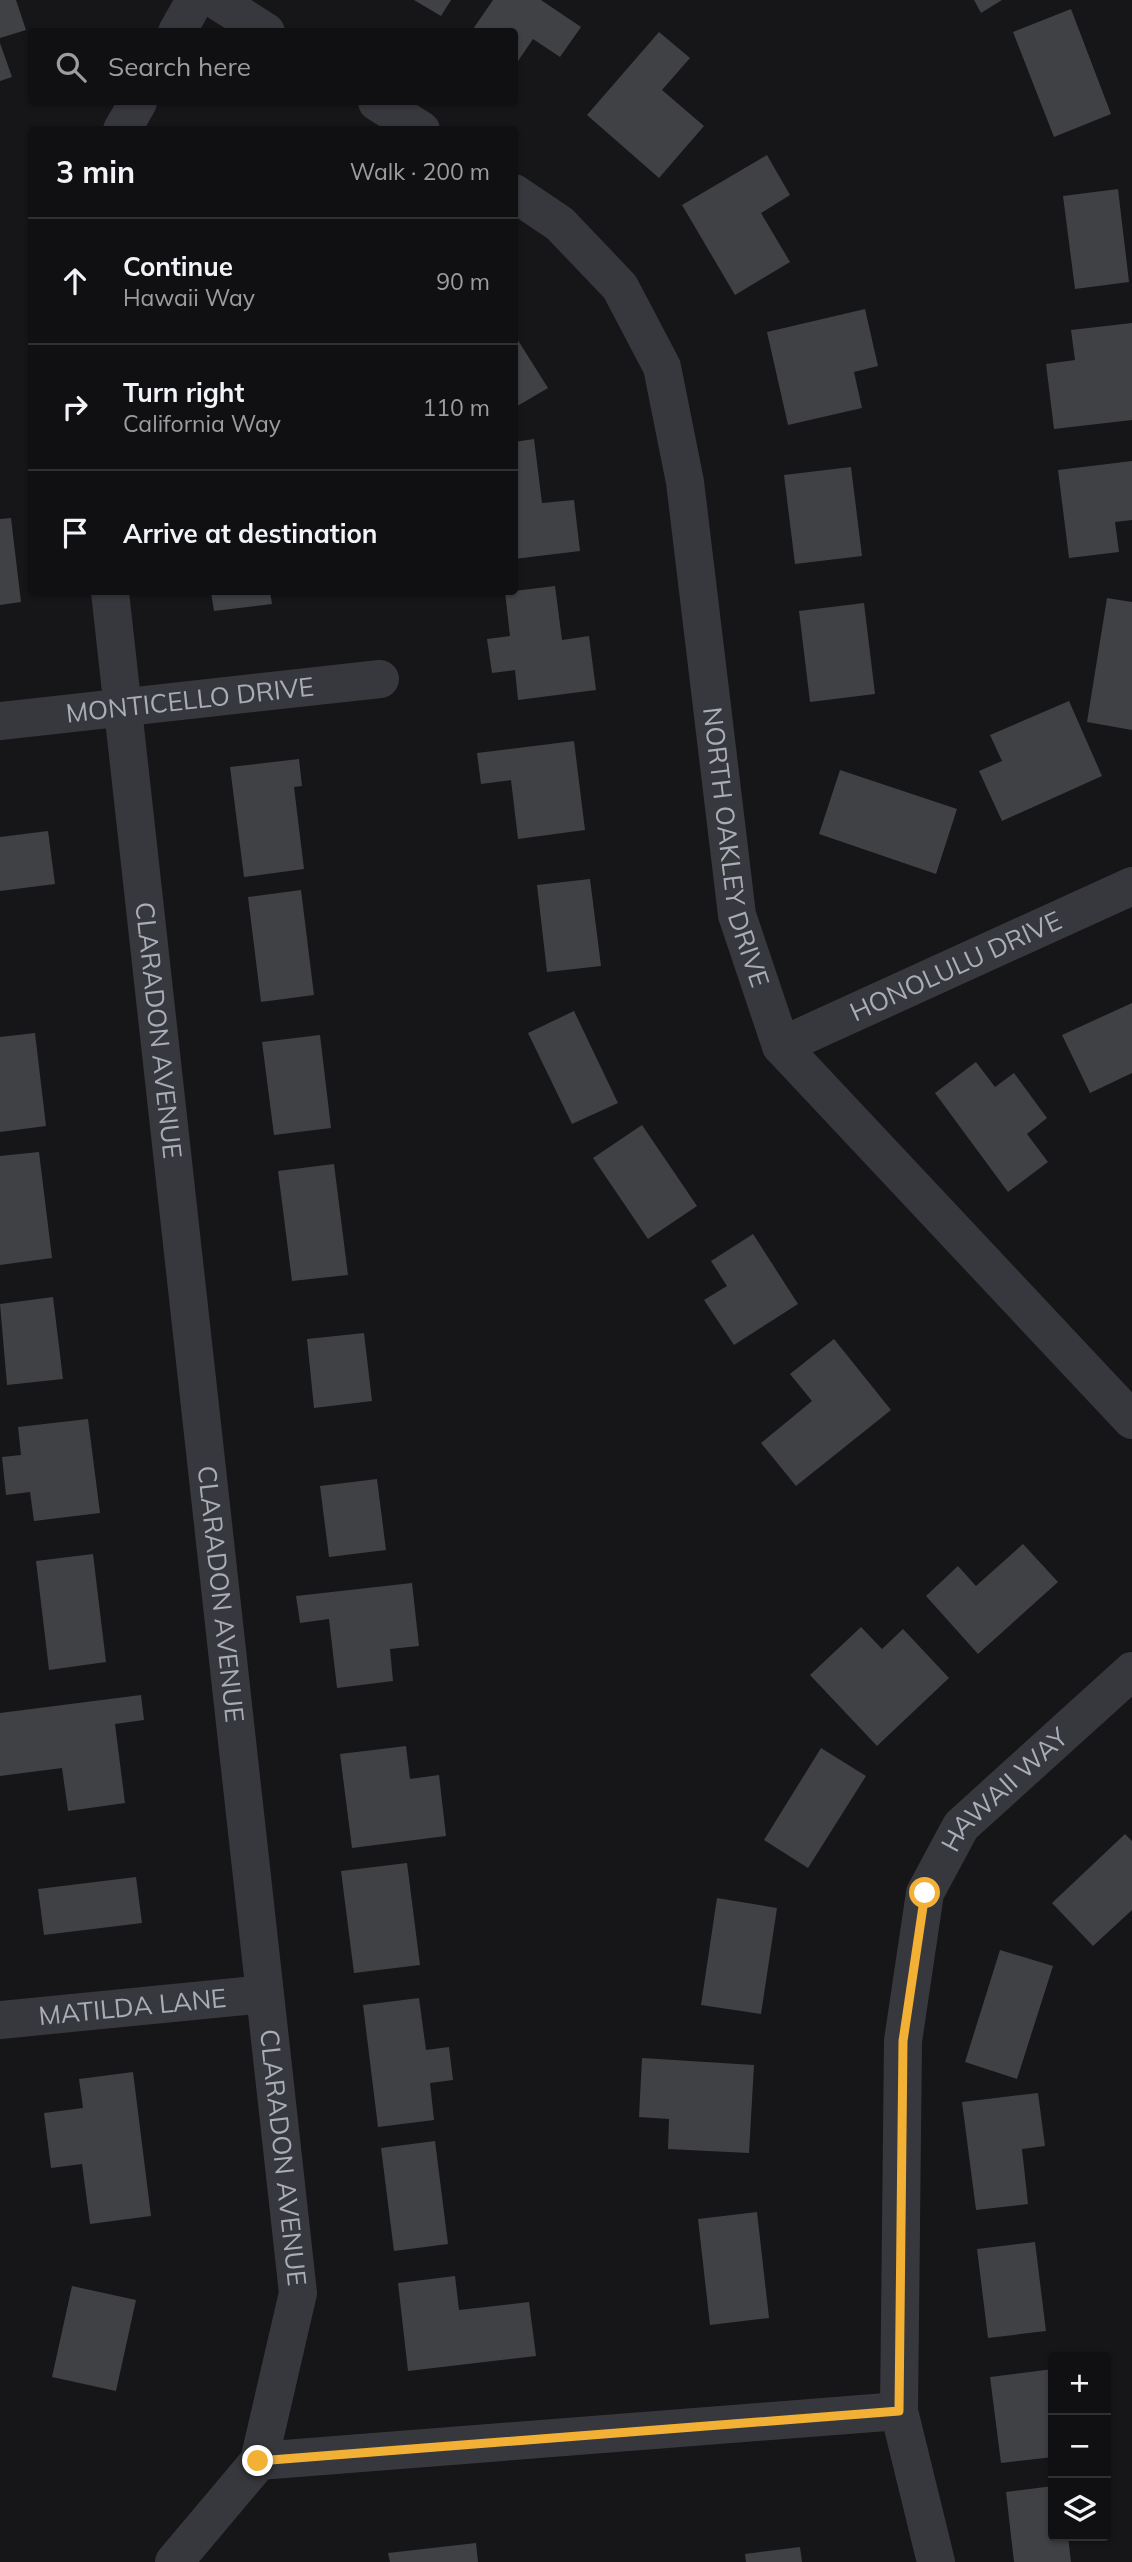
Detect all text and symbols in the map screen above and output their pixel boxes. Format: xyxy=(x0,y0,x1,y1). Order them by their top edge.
search box xyxy=(28,28,518,105)
icon: search xyxy=(52,48,90,86)
text: Search here xyxy=(108,50,251,83)
text: 3 min xyxy=(56,153,135,191)
text: Walk · 200 m xyxy=(350,157,490,186)
text: Continue xyxy=(123,250,233,283)
icon: ahead xyxy=(56,262,94,300)
text: 90 m xyxy=(436,267,490,296)
text: Hawaii Way xyxy=(123,283,255,312)
text: Turn right xyxy=(123,376,244,409)
icon: right xyxy=(56,388,94,426)
text: 110 m xyxy=(422,393,490,422)
text: California Way xyxy=(123,409,281,438)
icon: arrive xyxy=(56,514,94,552)
text: Arrive at destination xyxy=(123,517,378,550)
street label: MONTICELLO DRIVE xyxy=(64,669,315,730)
street label: NORTH OAKLEY DRIVE xyxy=(696,705,777,991)
street label: CLARADON AVENUE xyxy=(128,900,190,1160)
street label: HONOLULU DRIVE xyxy=(845,903,1066,1028)
street label: CLARADON AVENUE xyxy=(191,1464,252,1724)
street label: HAWAII WAY xyxy=(933,1720,1075,1857)
route start xyxy=(909,1877,940,1908)
street label: MATILDA LANE xyxy=(37,1981,228,2032)
street label: CLARADON AVENUE xyxy=(253,2027,314,2287)
map controls xyxy=(1048,2352,1111,2541)
button: + xyxy=(1048,2352,1111,2415)
button: − xyxy=(1048,2415,1111,2478)
route end xyxy=(242,2445,273,2476)
button: layers xyxy=(1048,2478,1111,2541)

